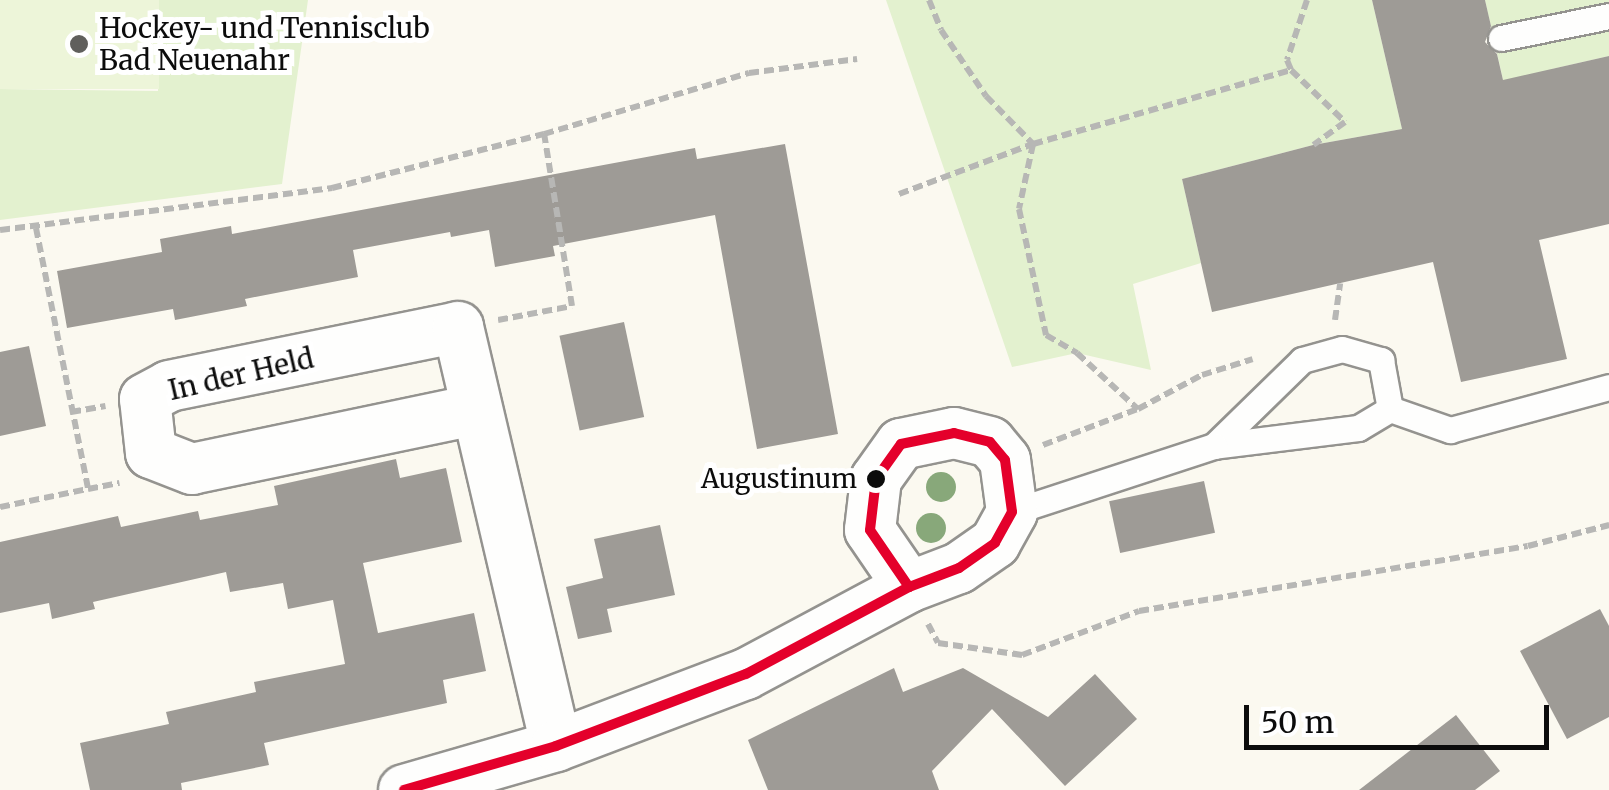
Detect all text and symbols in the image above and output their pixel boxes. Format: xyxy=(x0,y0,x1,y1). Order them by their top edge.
place label: Hockey- und Tennisclub Bad Neuenahr xyxy=(99,11,430,77)
marker: Hockey- und Tennisclub Bad Neuenahr xyxy=(68,33,90,55)
street label: In der Held xyxy=(165,341,317,407)
place label: Augustinum xyxy=(701,463,857,495)
marker: Augustinum xyxy=(866,469,886,489)
scale bar xyxy=(1249,685,1554,747)
text: 50 m xyxy=(1261,703,1334,741)

